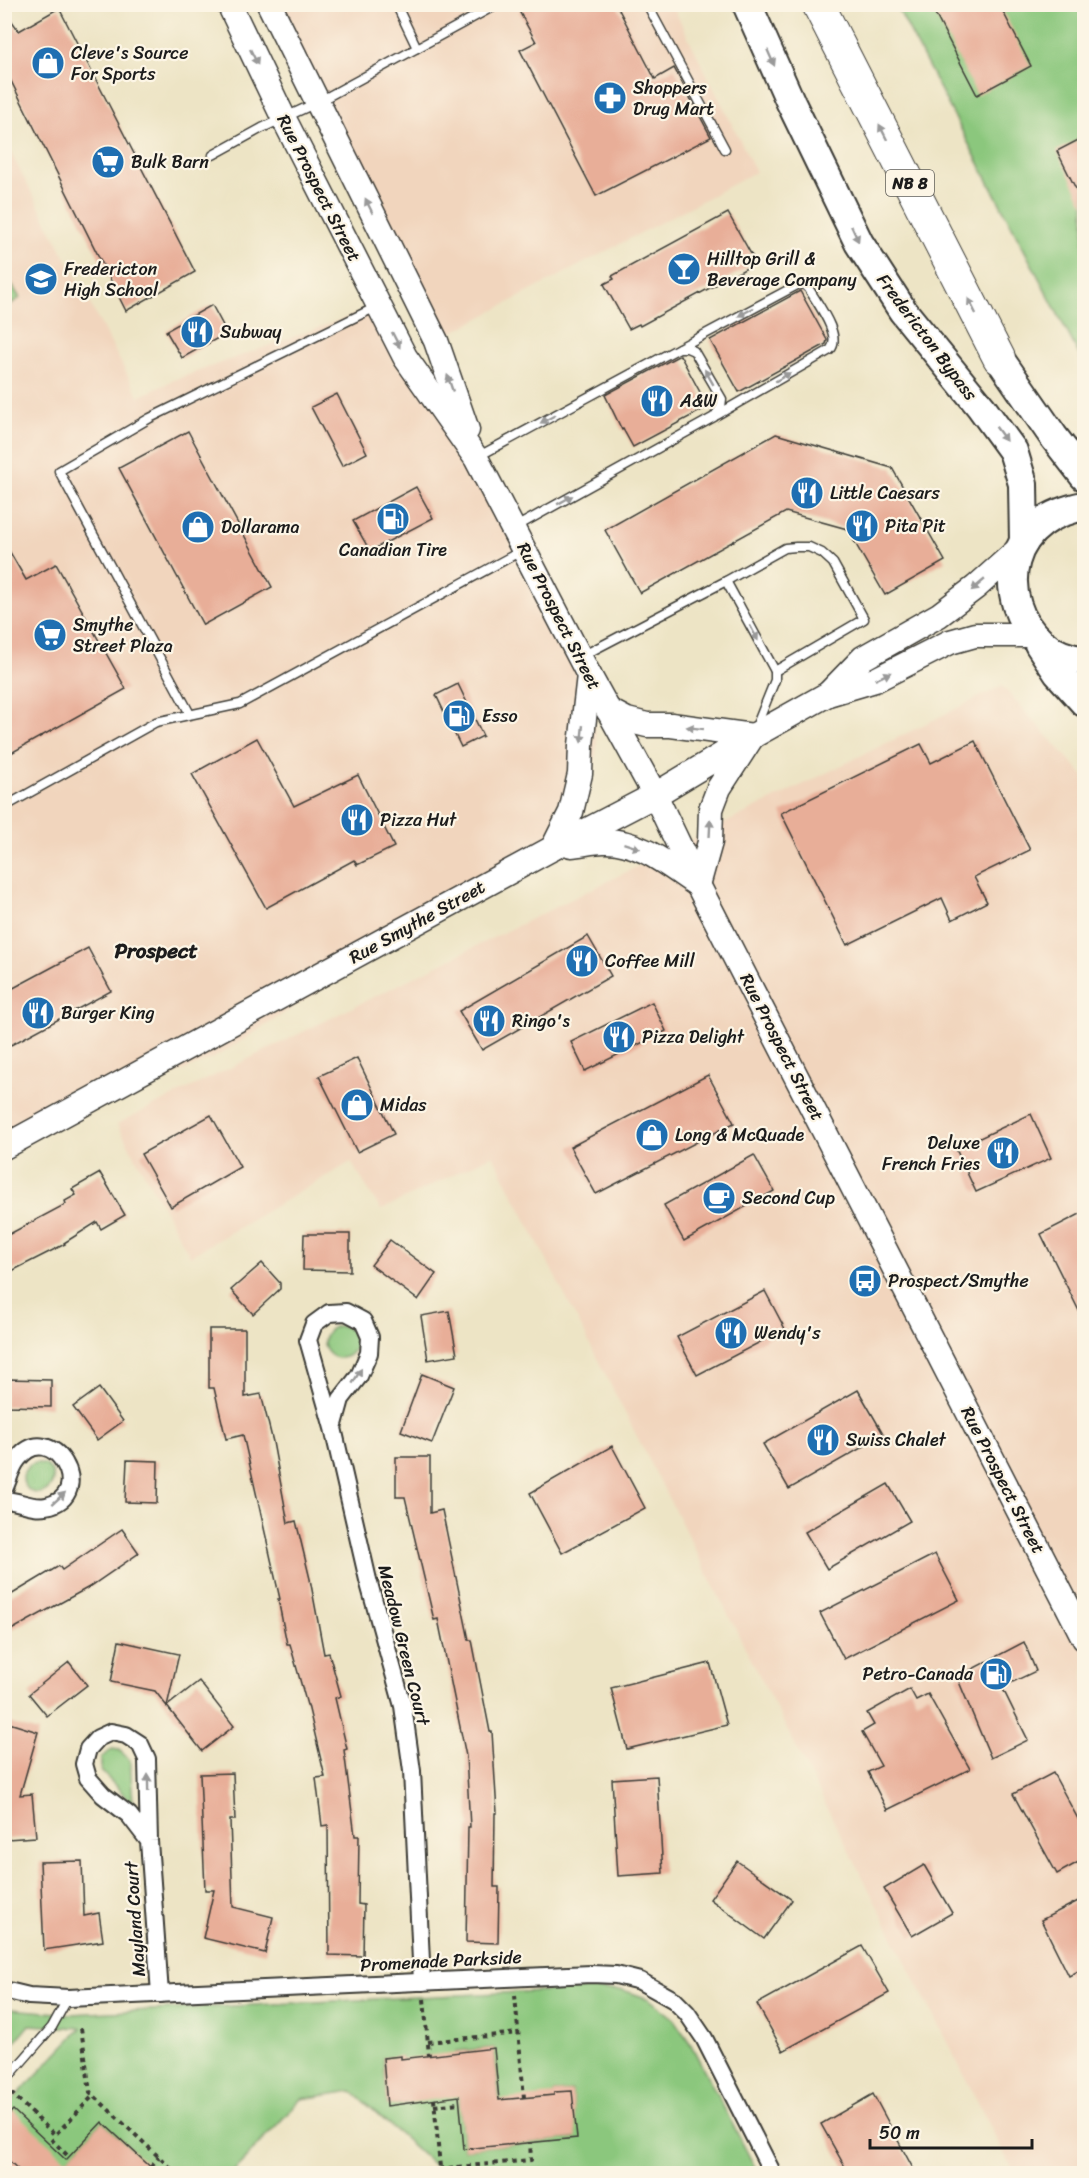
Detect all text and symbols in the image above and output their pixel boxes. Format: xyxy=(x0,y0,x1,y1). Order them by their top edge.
place label: Cleve's Source For Sports xyxy=(71,37,189,90)
shop icon: Cleve's Source For Sports xyxy=(30,45,66,81)
one-way arrow xyxy=(249,49,259,66)
one-way arrow xyxy=(767,49,776,67)
place label: Shoppers Drug Mart xyxy=(633,72,714,125)
pharmacy icon: Shoppers Drug Mart xyxy=(592,80,628,116)
street label: Rue Prospect Street xyxy=(268,108,370,268)
one-way arrow xyxy=(879,123,889,141)
supermarket icon: Bulk Barn xyxy=(90,144,126,180)
place label: Bulk Barn xyxy=(131,146,209,178)
road number: NB 8 xyxy=(886,170,934,196)
one-way arrow xyxy=(364,197,374,214)
one-way arrow xyxy=(850,225,860,243)
place label: Hilltop Grill & Beverage Company xyxy=(707,243,857,296)
bar icon: Hilltop Grill & Beverage Company xyxy=(666,251,702,287)
place label: Fredericton High School xyxy=(64,253,159,306)
school or university icon: Fredericton High School xyxy=(23,261,59,297)
street label: Fredericton Bypass xyxy=(868,266,986,408)
one-way arrow xyxy=(967,297,977,314)
one-way arrow xyxy=(737,307,754,317)
restaurant icon: Subway xyxy=(179,314,215,350)
place label: Subway xyxy=(220,316,282,348)
one-way arrow xyxy=(391,331,401,348)
one-way arrow xyxy=(705,369,715,386)
one-way arrow xyxy=(775,372,791,383)
one-way arrow xyxy=(445,374,455,392)
restaurant icon: A&W xyxy=(639,383,675,419)
place label: A&W xyxy=(679,385,718,417)
one-way arrow xyxy=(539,414,556,424)
one-way arrow xyxy=(994,426,1006,441)
restaurant icon: Little Caesars xyxy=(789,475,825,511)
place label: Little Caesars xyxy=(830,477,940,509)
one-way arrow xyxy=(556,495,573,505)
fuel station icon: Canadian Tire xyxy=(375,501,411,537)
restaurant icon: Pita Pit xyxy=(844,508,880,544)
shop icon: Dollarama xyxy=(180,509,216,545)
place label: Pita Pit xyxy=(885,510,946,542)
place label: Dollarama xyxy=(221,511,299,543)
place label: Canadian Tire xyxy=(339,534,447,566)
street label: Rue Prospect Street xyxy=(508,536,610,696)
one-way arrow xyxy=(970,578,986,591)
place label: Smythe Street Plaza xyxy=(73,609,173,662)
supermarket icon: Smythe Street Plaza xyxy=(32,617,68,653)
one-way arrow xyxy=(749,624,759,641)
one-way arrow xyxy=(875,671,892,680)
fuel station icon: Esso xyxy=(441,698,477,734)
place label: Esso xyxy=(482,700,518,732)
one-way arrow xyxy=(685,723,704,733)
one-way arrow xyxy=(577,724,587,743)
restaurant icon: Pizza Hut xyxy=(339,802,375,838)
place label: Pizza Hut xyxy=(380,804,457,836)
one-way arrow xyxy=(706,818,715,837)
one-way arrow xyxy=(623,842,641,851)
street label: Rue Smythe Street xyxy=(343,871,491,973)
district label: Prospect xyxy=(114,932,198,970)
restaurant icon: Coffee Mill xyxy=(564,943,600,979)
place label: Coffee Mill xyxy=(605,945,695,977)
street label: Rue Prospect Street xyxy=(731,967,833,1127)
restaurant icon: Burger King xyxy=(20,995,56,1031)
place label: Burger King xyxy=(61,997,155,1029)
restaurant icon: Ringo's xyxy=(471,1003,507,1039)
place label: Ringo's xyxy=(512,1005,571,1037)
restaurant icon: Pizza Delight xyxy=(601,1019,637,1055)
place label: Pizza Delight xyxy=(642,1021,745,1053)
shop icon: Midas xyxy=(339,1087,375,1123)
place label: Midas xyxy=(380,1089,427,1121)
shop icon: Long & McQuade xyxy=(634,1117,670,1153)
place label: Long & McQuade xyxy=(675,1119,805,1151)
place label: Deluxe French Fries xyxy=(882,1127,981,1180)
restaurant icon: Deluxe French Fries xyxy=(985,1135,1021,1171)
cafe icon: Second Cup xyxy=(701,1180,737,1216)
place label: Second Cup xyxy=(742,1182,835,1214)
bus stop icon: Prospect/Smythe xyxy=(847,1263,883,1299)
place label: Prospect/Smythe xyxy=(888,1265,1029,1297)
restaurant icon: Wendy's xyxy=(713,1315,749,1351)
place label: Wendy's xyxy=(754,1317,821,1349)
one-way arrow xyxy=(352,1368,363,1384)
street label: Rue Prospect Street xyxy=(952,1400,1054,1560)
restaurant icon: Swiss Chalet xyxy=(805,1422,841,1458)
place label: Swiss Chalet xyxy=(846,1424,947,1456)
one-way arrow xyxy=(51,1492,66,1505)
street label: Meadow Green Court xyxy=(369,1561,440,1729)
fuel station icon: Petro-Canada xyxy=(978,1656,1014,1692)
place label: Petro-Canada xyxy=(862,1658,974,1690)
one-way arrow xyxy=(143,1773,152,1792)
street label: Mayland Court xyxy=(115,1859,155,1978)
street label: Promenade Parkside xyxy=(359,1941,523,1981)
scale bar xyxy=(870,2112,1032,2150)
text: 50 m xyxy=(879,2117,920,2149)

